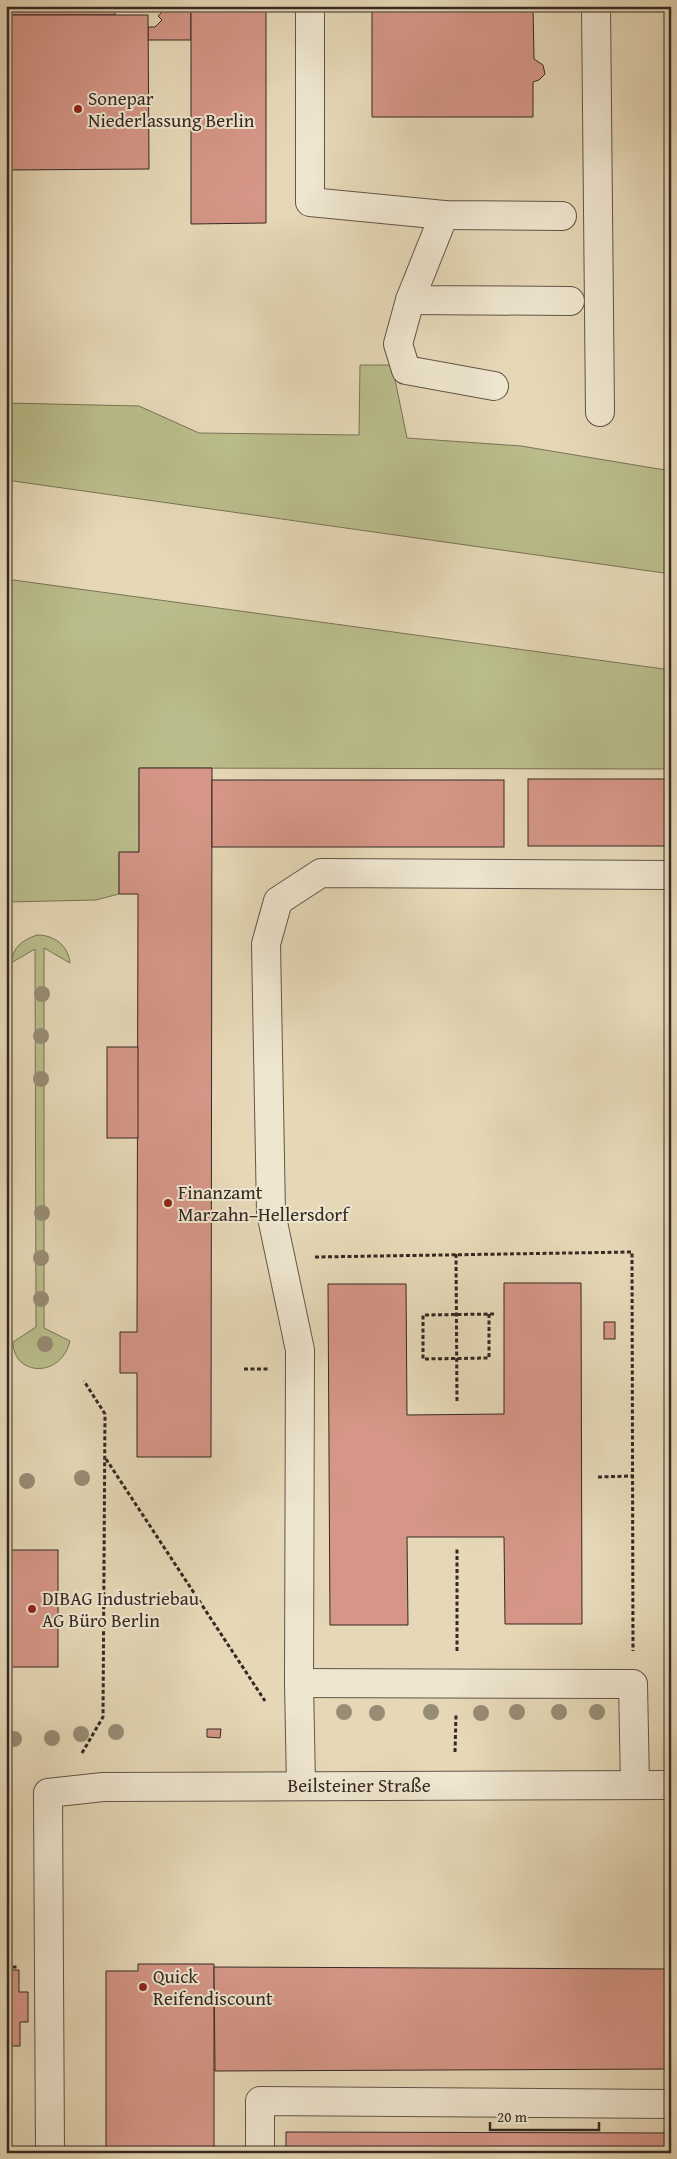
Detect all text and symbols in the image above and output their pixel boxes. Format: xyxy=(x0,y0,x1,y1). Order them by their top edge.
place label: Sonepar Niederlassung Berlin xyxy=(88,84,255,134)
marker: Sonepar Niederlassung Berlin xyxy=(72,103,84,115)
place label: Finanzamt Marzahn–Hellersdorf xyxy=(178,1178,350,1228)
marker: Finanzamt Marzahn–Hellersdorf xyxy=(162,1197,174,1209)
place label: DIBAG Industriebau AG Büro Berlin xyxy=(42,1584,200,1634)
marker: DIBAG Industriebau AG Büro Berlin xyxy=(26,1603,38,1615)
street label: Beilsteiner Straße xyxy=(287,1771,431,1799)
place label: Quick Reifendiscount xyxy=(153,1962,273,2012)
marker: Quick Reifendiscount xyxy=(137,1981,149,1993)
scale bar xyxy=(490,2099,598,2131)
text: 20 m xyxy=(497,2106,528,2127)

